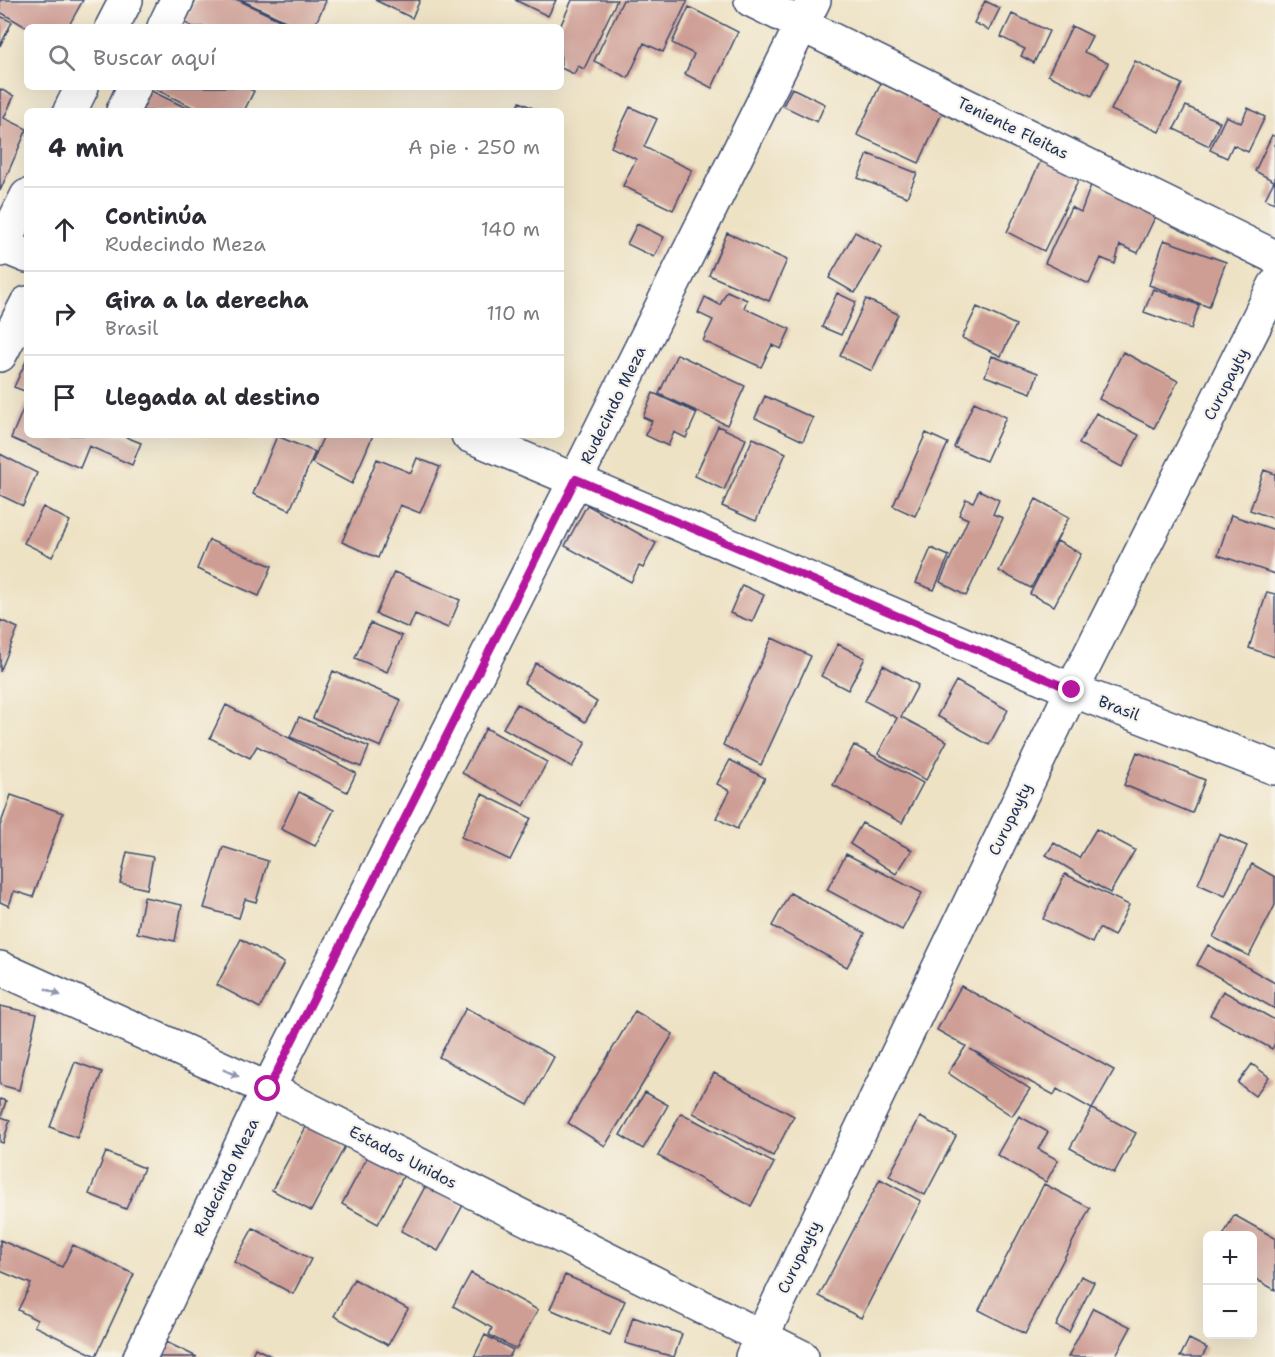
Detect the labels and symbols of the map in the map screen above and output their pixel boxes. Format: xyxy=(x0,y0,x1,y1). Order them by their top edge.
street label: Teniente Fleitas xyxy=(954,92,1072,164)
street label: Rudecindo Meza xyxy=(575,343,651,467)
street label: Curupayty xyxy=(1199,344,1253,424)
route end xyxy=(1058,676,1084,702)
street label: Brasil xyxy=(1095,691,1143,726)
street label: Curupayty xyxy=(983,779,1037,859)
one-way arrow xyxy=(45,988,62,997)
one-way arrow xyxy=(222,1068,240,1078)
route start xyxy=(254,1075,280,1101)
street label: Rudecindo Meza xyxy=(188,1115,264,1239)
street label: Estados Unidos xyxy=(345,1121,461,1193)
street label: Curupayty xyxy=(772,1217,826,1297)

